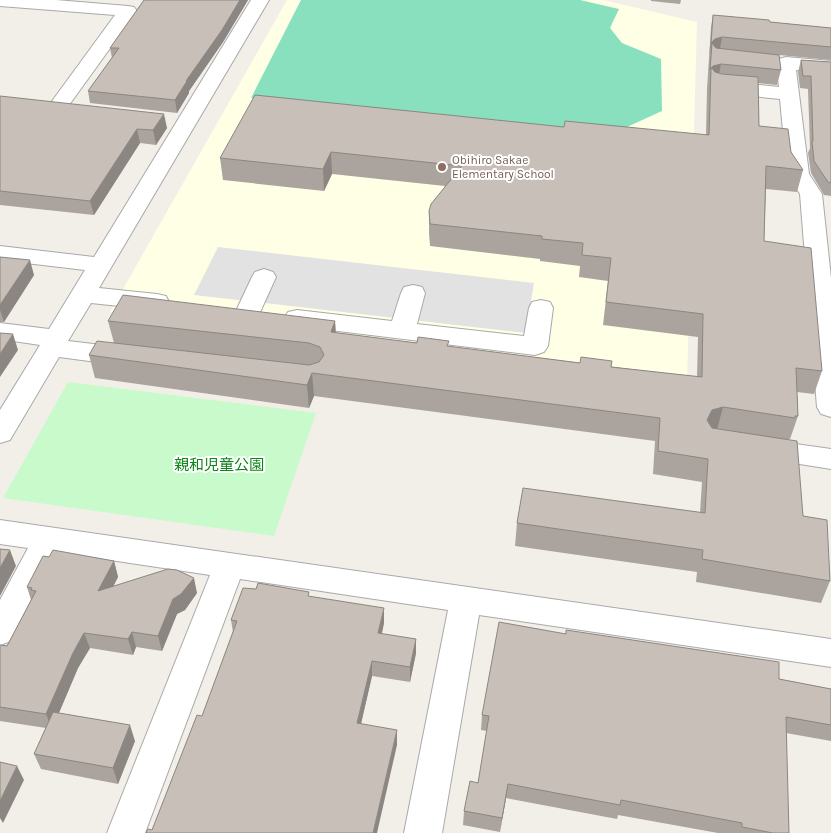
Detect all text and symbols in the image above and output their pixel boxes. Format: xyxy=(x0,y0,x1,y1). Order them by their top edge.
place label: Obihiro Sakae Elementary School xyxy=(452,153,554,181)
marker: Obihiro Sakae Elementary School xyxy=(436,161,448,173)
park label: 親和児童公園 xyxy=(174,456,264,474)

